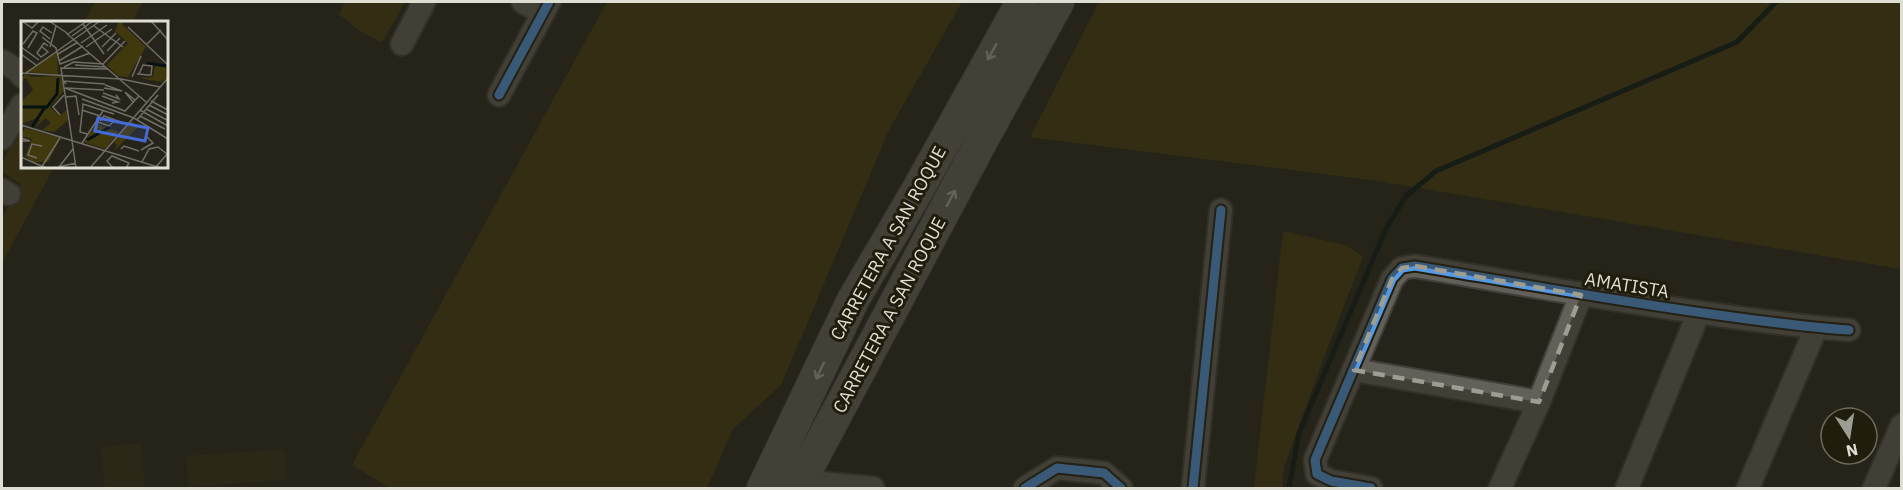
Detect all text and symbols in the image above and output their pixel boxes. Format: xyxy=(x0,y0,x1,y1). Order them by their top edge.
inset map xyxy=(21,21,168,168)
one-way arrow xyxy=(986,43,998,60)
street label: CARRETERA A SAN ROQUE xyxy=(826,142,950,344)
one-way arrow xyxy=(946,189,958,207)
street label: CARRETERA A SAN ROQUE xyxy=(828,213,950,417)
street label: AMATISTA xyxy=(1583,267,1671,303)
one-way arrow xyxy=(814,362,825,380)
north arrow xyxy=(1819,406,1879,466)
text: N xyxy=(1844,440,1860,462)

